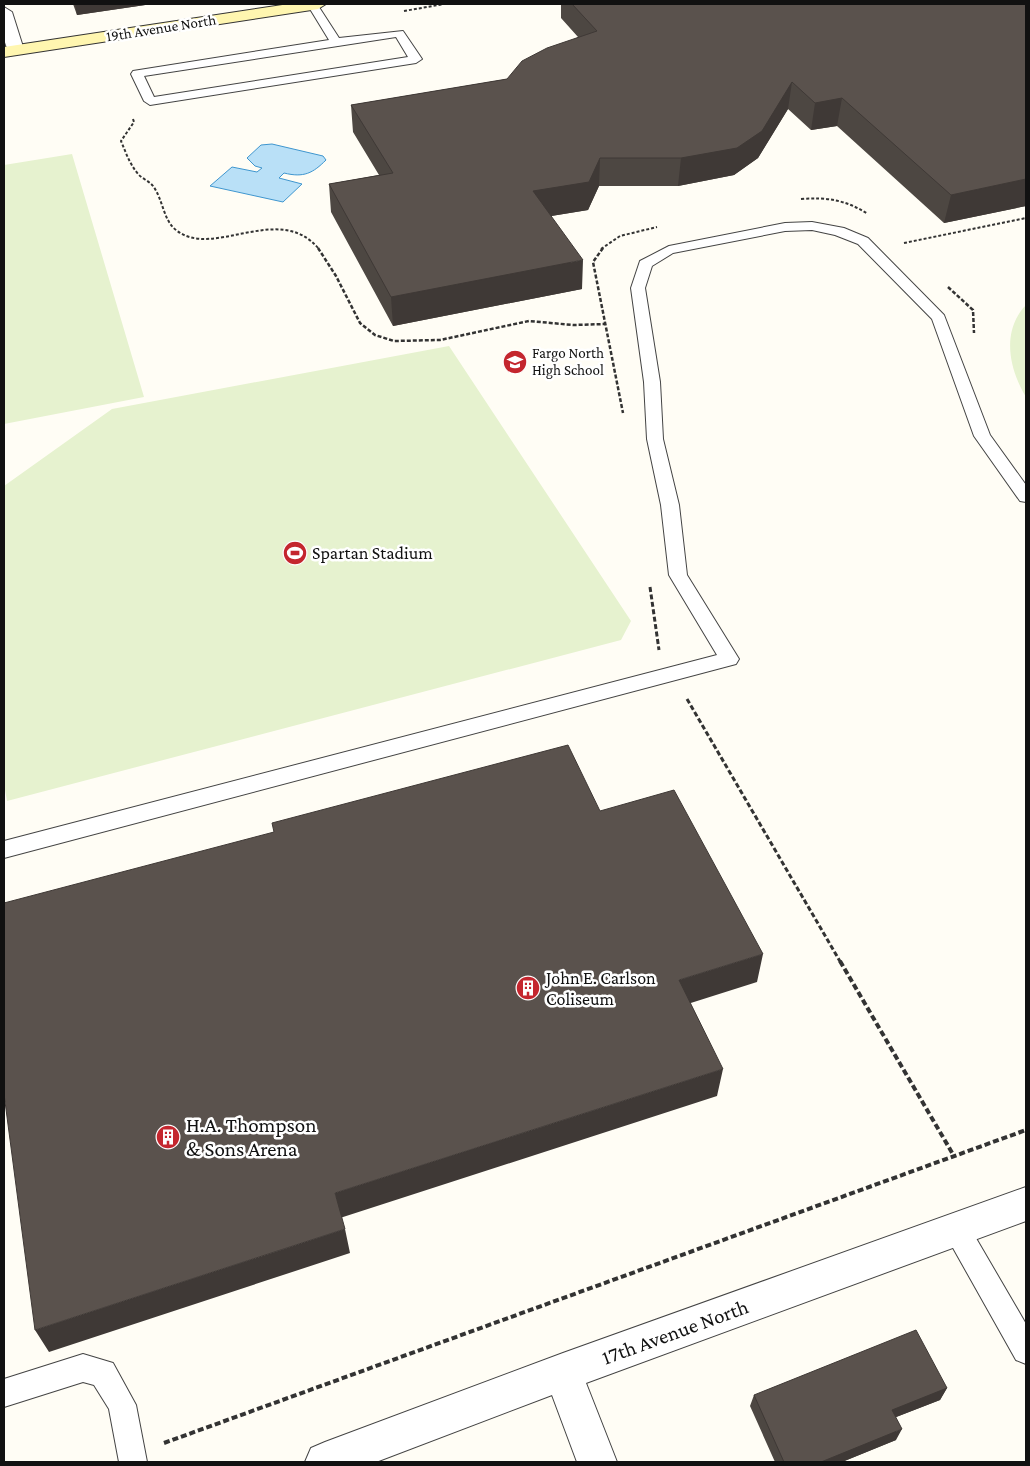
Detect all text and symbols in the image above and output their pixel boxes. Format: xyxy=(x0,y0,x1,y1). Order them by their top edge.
street label: 19th Avenue North xyxy=(105,11,217,45)
place label: Fargo North High School xyxy=(532,345,604,379)
school or university icon: Fargo North High School xyxy=(502,349,528,375)
sports icon: Spartan Stadium xyxy=(282,540,308,566)
place label: Spartan Stadium xyxy=(312,543,433,563)
place label: John E. Carlson Coliseum xyxy=(544,968,656,1009)
building icon: John E. Carlson Coliseum xyxy=(515,975,541,1001)
place label: H.A. Thompson & Sons Arena xyxy=(186,1113,316,1161)
building icon: H.A. Thompson & Sons Arena xyxy=(155,1124,181,1150)
street label: 17th Avenue North xyxy=(598,1294,752,1370)

